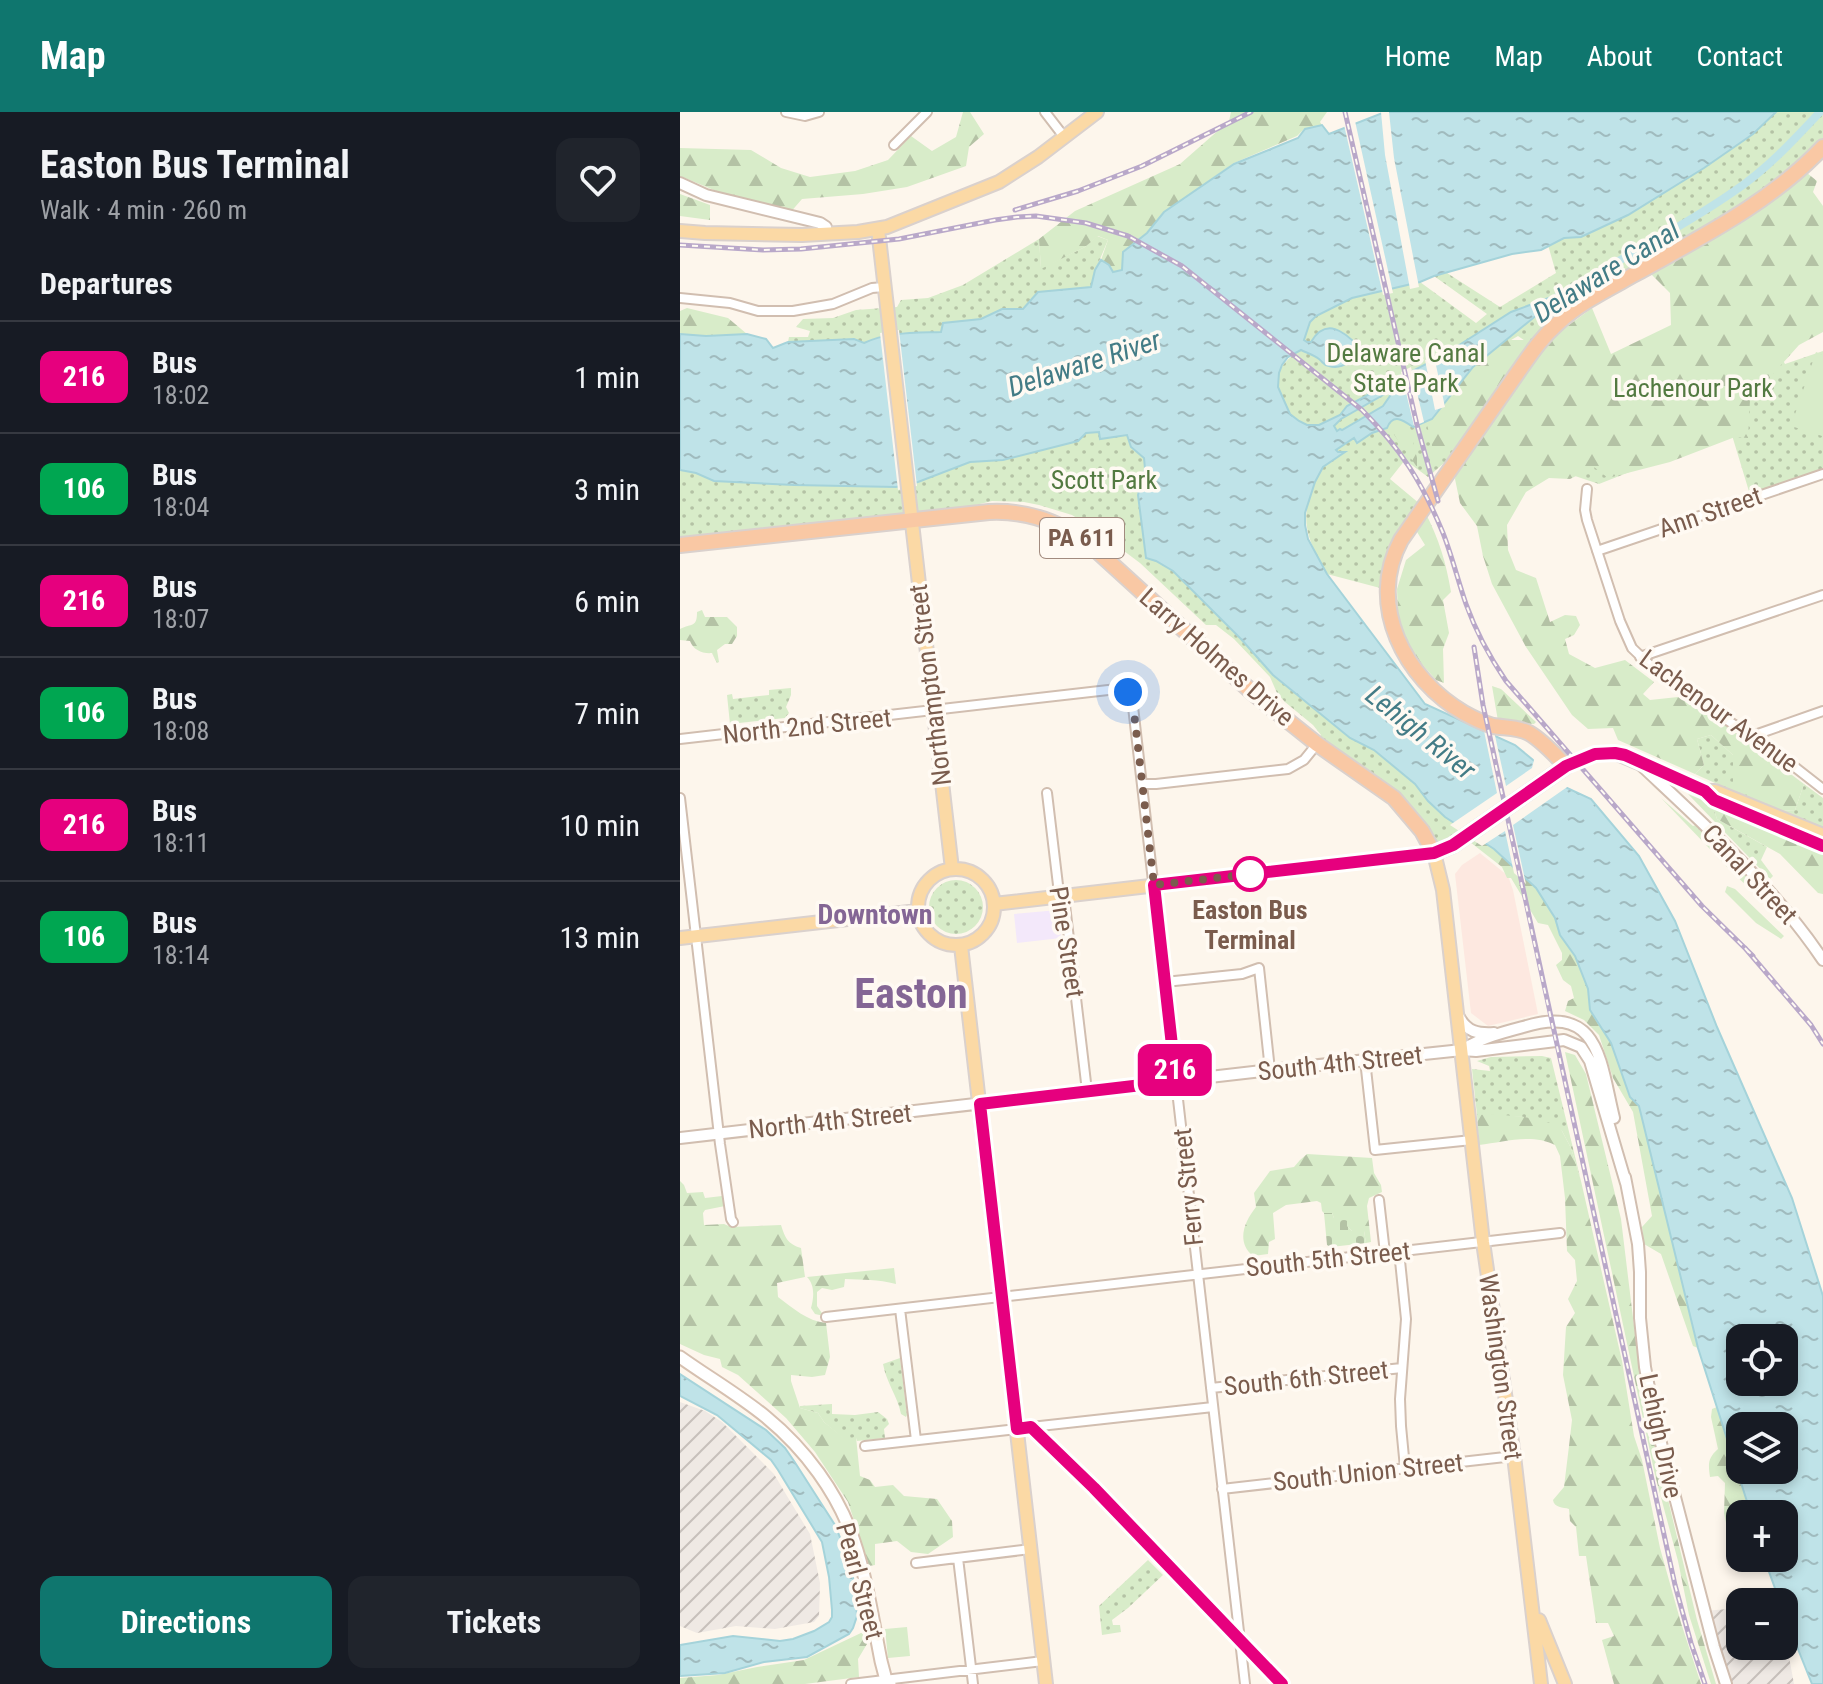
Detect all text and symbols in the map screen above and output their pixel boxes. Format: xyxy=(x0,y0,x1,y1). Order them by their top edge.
text: Map xyxy=(40,34,106,78)
text: Home xyxy=(1385,40,1450,73)
text: Map xyxy=(1494,40,1543,73)
text: About xyxy=(1587,40,1653,73)
text: Contact xyxy=(1697,40,1783,73)
button: heart xyxy=(556,138,640,222)
text: Easton Bus Terminal xyxy=(40,143,350,187)
text: Walk · 4 min · 260 m xyxy=(40,195,247,225)
water label: Delaware Canal xyxy=(1527,213,1686,329)
text: Departures xyxy=(40,266,173,301)
water label: Delaware River xyxy=(1004,323,1165,404)
park label: Delaware Canal State Park xyxy=(1327,338,1485,398)
text: Bus xyxy=(152,345,197,380)
text: 216 xyxy=(63,360,105,393)
text: 1 min xyxy=(574,360,640,395)
park label: Lachenour Park xyxy=(1613,373,1773,403)
text: 18:02 xyxy=(152,380,209,410)
text: Bus xyxy=(152,457,197,492)
park label: Scott Park xyxy=(1051,465,1157,495)
text: 106 xyxy=(63,472,105,505)
text: 3 min xyxy=(574,472,640,507)
street label: Ann Street xyxy=(1654,480,1766,544)
text: 18:04 xyxy=(152,492,209,522)
road number: PA 611 xyxy=(1040,518,1124,558)
text: Bus xyxy=(152,569,197,604)
street label: Larry Holmes Drive xyxy=(1134,582,1300,732)
street label: Northampton Street xyxy=(903,583,957,787)
text: 216 xyxy=(63,584,105,617)
text: 6 min xyxy=(574,584,640,619)
text: 18:07 xyxy=(152,604,209,634)
street label: Lachenour Avenue xyxy=(1634,643,1804,779)
your location xyxy=(1108,672,1148,712)
water label: Lehigh River xyxy=(1359,678,1483,787)
text: Bus xyxy=(152,681,197,716)
text: 106 xyxy=(63,696,105,729)
text: 7 min xyxy=(574,696,640,731)
street label: North 2nd Street xyxy=(721,702,893,750)
text: 18:08 xyxy=(152,716,209,746)
text: Bus xyxy=(152,793,197,828)
text: 216 xyxy=(63,808,105,841)
text: 10 min xyxy=(559,808,640,843)
street label: Canal Street xyxy=(1696,818,1804,930)
text: 18:11 xyxy=(152,828,209,858)
marker: Easton Bus Terminal xyxy=(1233,857,1267,891)
street label: Pine Street xyxy=(1043,884,1091,1000)
place label: Easton Bus Terminal xyxy=(1192,895,1308,955)
district label: Downtown xyxy=(818,898,932,931)
text: Bus xyxy=(152,905,197,940)
text: 106 xyxy=(63,920,105,953)
text: 13 min xyxy=(559,920,640,955)
text: 18:14 xyxy=(152,940,209,970)
district label: Easton xyxy=(854,969,968,1018)
street label: South 4th Street xyxy=(1256,1039,1424,1087)
line badge: 216 xyxy=(1129,1044,1221,1096)
text: 216 xyxy=(1154,1053,1196,1086)
street label: North 4th Street xyxy=(747,1098,913,1144)
street label: Ferry Street xyxy=(1167,1127,1209,1247)
street label: South 5th Street xyxy=(1244,1235,1412,1283)
street label: Washington Street xyxy=(1473,1272,1529,1462)
map controls xyxy=(1726,1324,1798,1660)
button: locate xyxy=(1726,1324,1798,1396)
street label: South 6th Street xyxy=(1222,1354,1390,1402)
street label: Lehigh Drive xyxy=(1633,1371,1689,1501)
button: layers xyxy=(1726,1412,1798,1484)
street label: South Union Street xyxy=(1271,1447,1465,1497)
button: + xyxy=(1726,1500,1798,1572)
street label: Pearl Street xyxy=(830,1519,890,1643)
button: Directions xyxy=(40,1576,332,1668)
button: Tickets xyxy=(348,1576,640,1668)
button: − xyxy=(1726,1588,1798,1660)

